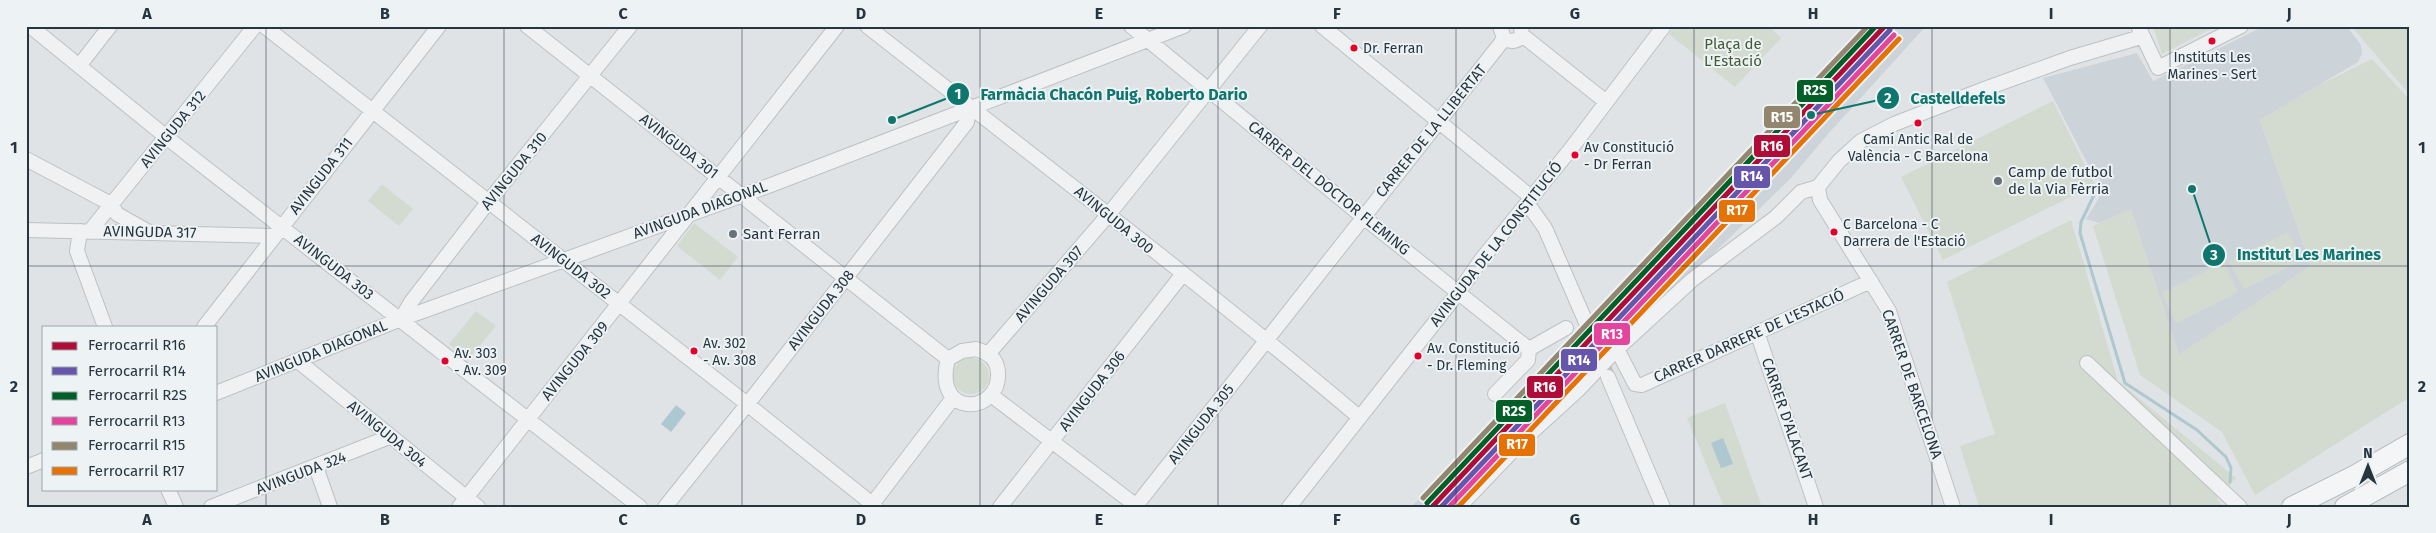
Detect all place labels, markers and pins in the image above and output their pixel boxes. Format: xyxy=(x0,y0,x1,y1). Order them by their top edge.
marker: Instituts Les Marines - Sert xyxy=(2207,36,2217,46)
place label: Dr. Ferran xyxy=(1363,40,1424,57)
marker: Dr. Ferran xyxy=(1349,43,1359,53)
place label: Instituts Les Marines - Sert xyxy=(2167,49,2257,83)
callout: Farmàcia Chacón Puig, Roberto Dario xyxy=(945,78,1257,109)
callout: Castelldefels xyxy=(1876,83,2015,114)
marker: Camí Antic Ral de València - C Barcelona xyxy=(1913,118,1923,128)
place label: Camí Antic Ral de València - C Barcelona xyxy=(1848,131,1988,165)
place label: Av Constitució - Dr Ferran xyxy=(1584,139,1674,173)
marker: Av Constitució - Dr Ferran xyxy=(1570,150,1580,160)
place label: Camp de futbol de la Via Fèrria xyxy=(2008,163,2113,198)
marker: Camp de futbol de la Via Fèrria xyxy=(1992,175,2004,187)
place label: C Barcelona - C Darrera de l'Estació xyxy=(1843,216,1966,250)
place label: Sant Ferran xyxy=(743,225,821,243)
marker: C Barcelona - C Darrera de l'Estació xyxy=(1829,227,1839,237)
marker: Sant Ferran xyxy=(727,228,739,240)
callout: Institut Les Marines xyxy=(2202,239,2391,270)
place label: Av. 302 - Av. 308 xyxy=(703,335,757,369)
place label: Av. Constitució - Dr. Fleming xyxy=(1427,340,1520,374)
place label: Av. 303 - Av. 309 xyxy=(454,345,507,379)
marker: Av. 302 - Av. 308 xyxy=(689,346,699,356)
marker: Av. Constitució - Dr. Fleming xyxy=(1413,351,1423,361)
marker: Av. 303 - Av. 309 xyxy=(440,356,450,366)

